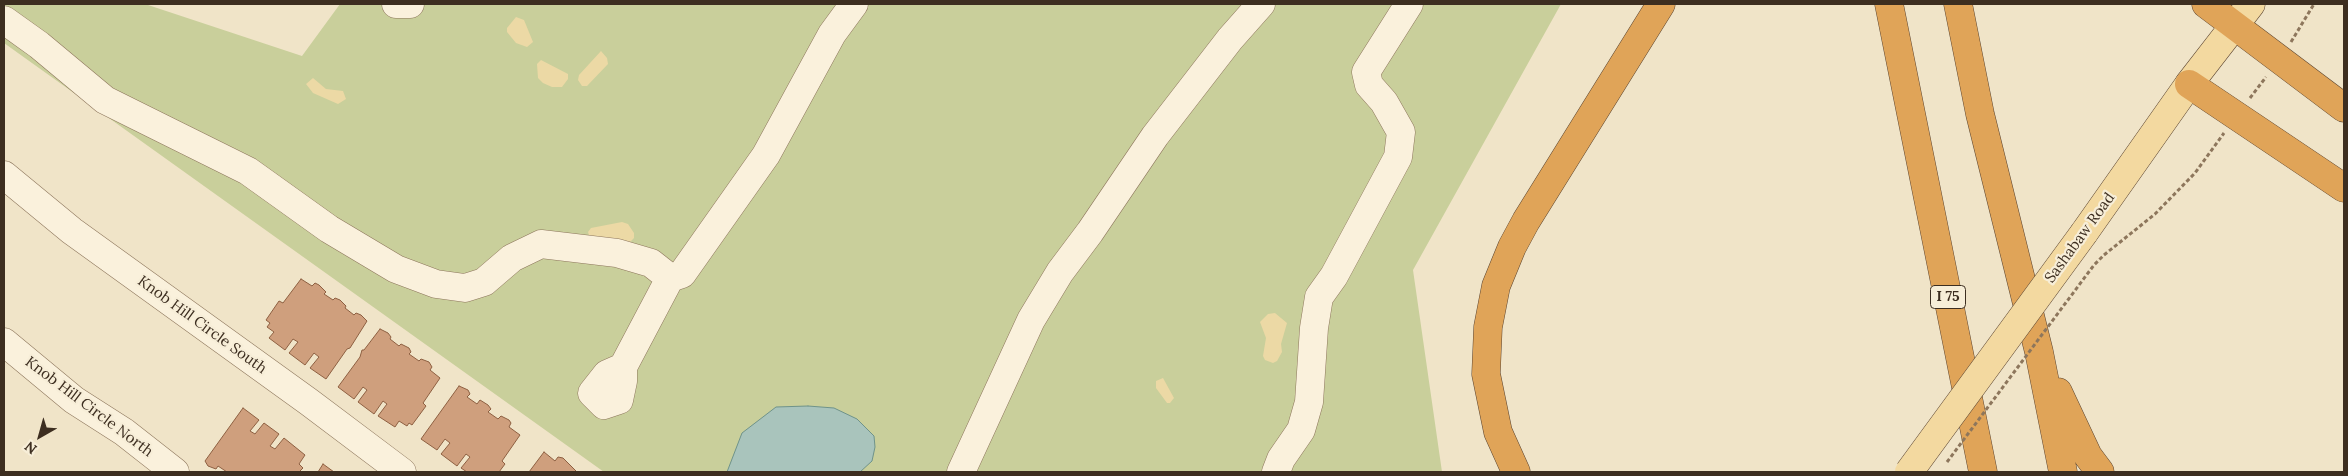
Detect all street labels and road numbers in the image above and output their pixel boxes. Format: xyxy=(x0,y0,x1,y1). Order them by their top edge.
street label: Sashabaw Road xyxy=(2041,189,2119,287)
street label: Knob Hill Circle South xyxy=(134,272,270,378)
road number: I 75 xyxy=(1930,286,1966,308)
street label: Knob Hill Circle North xyxy=(22,353,156,461)

